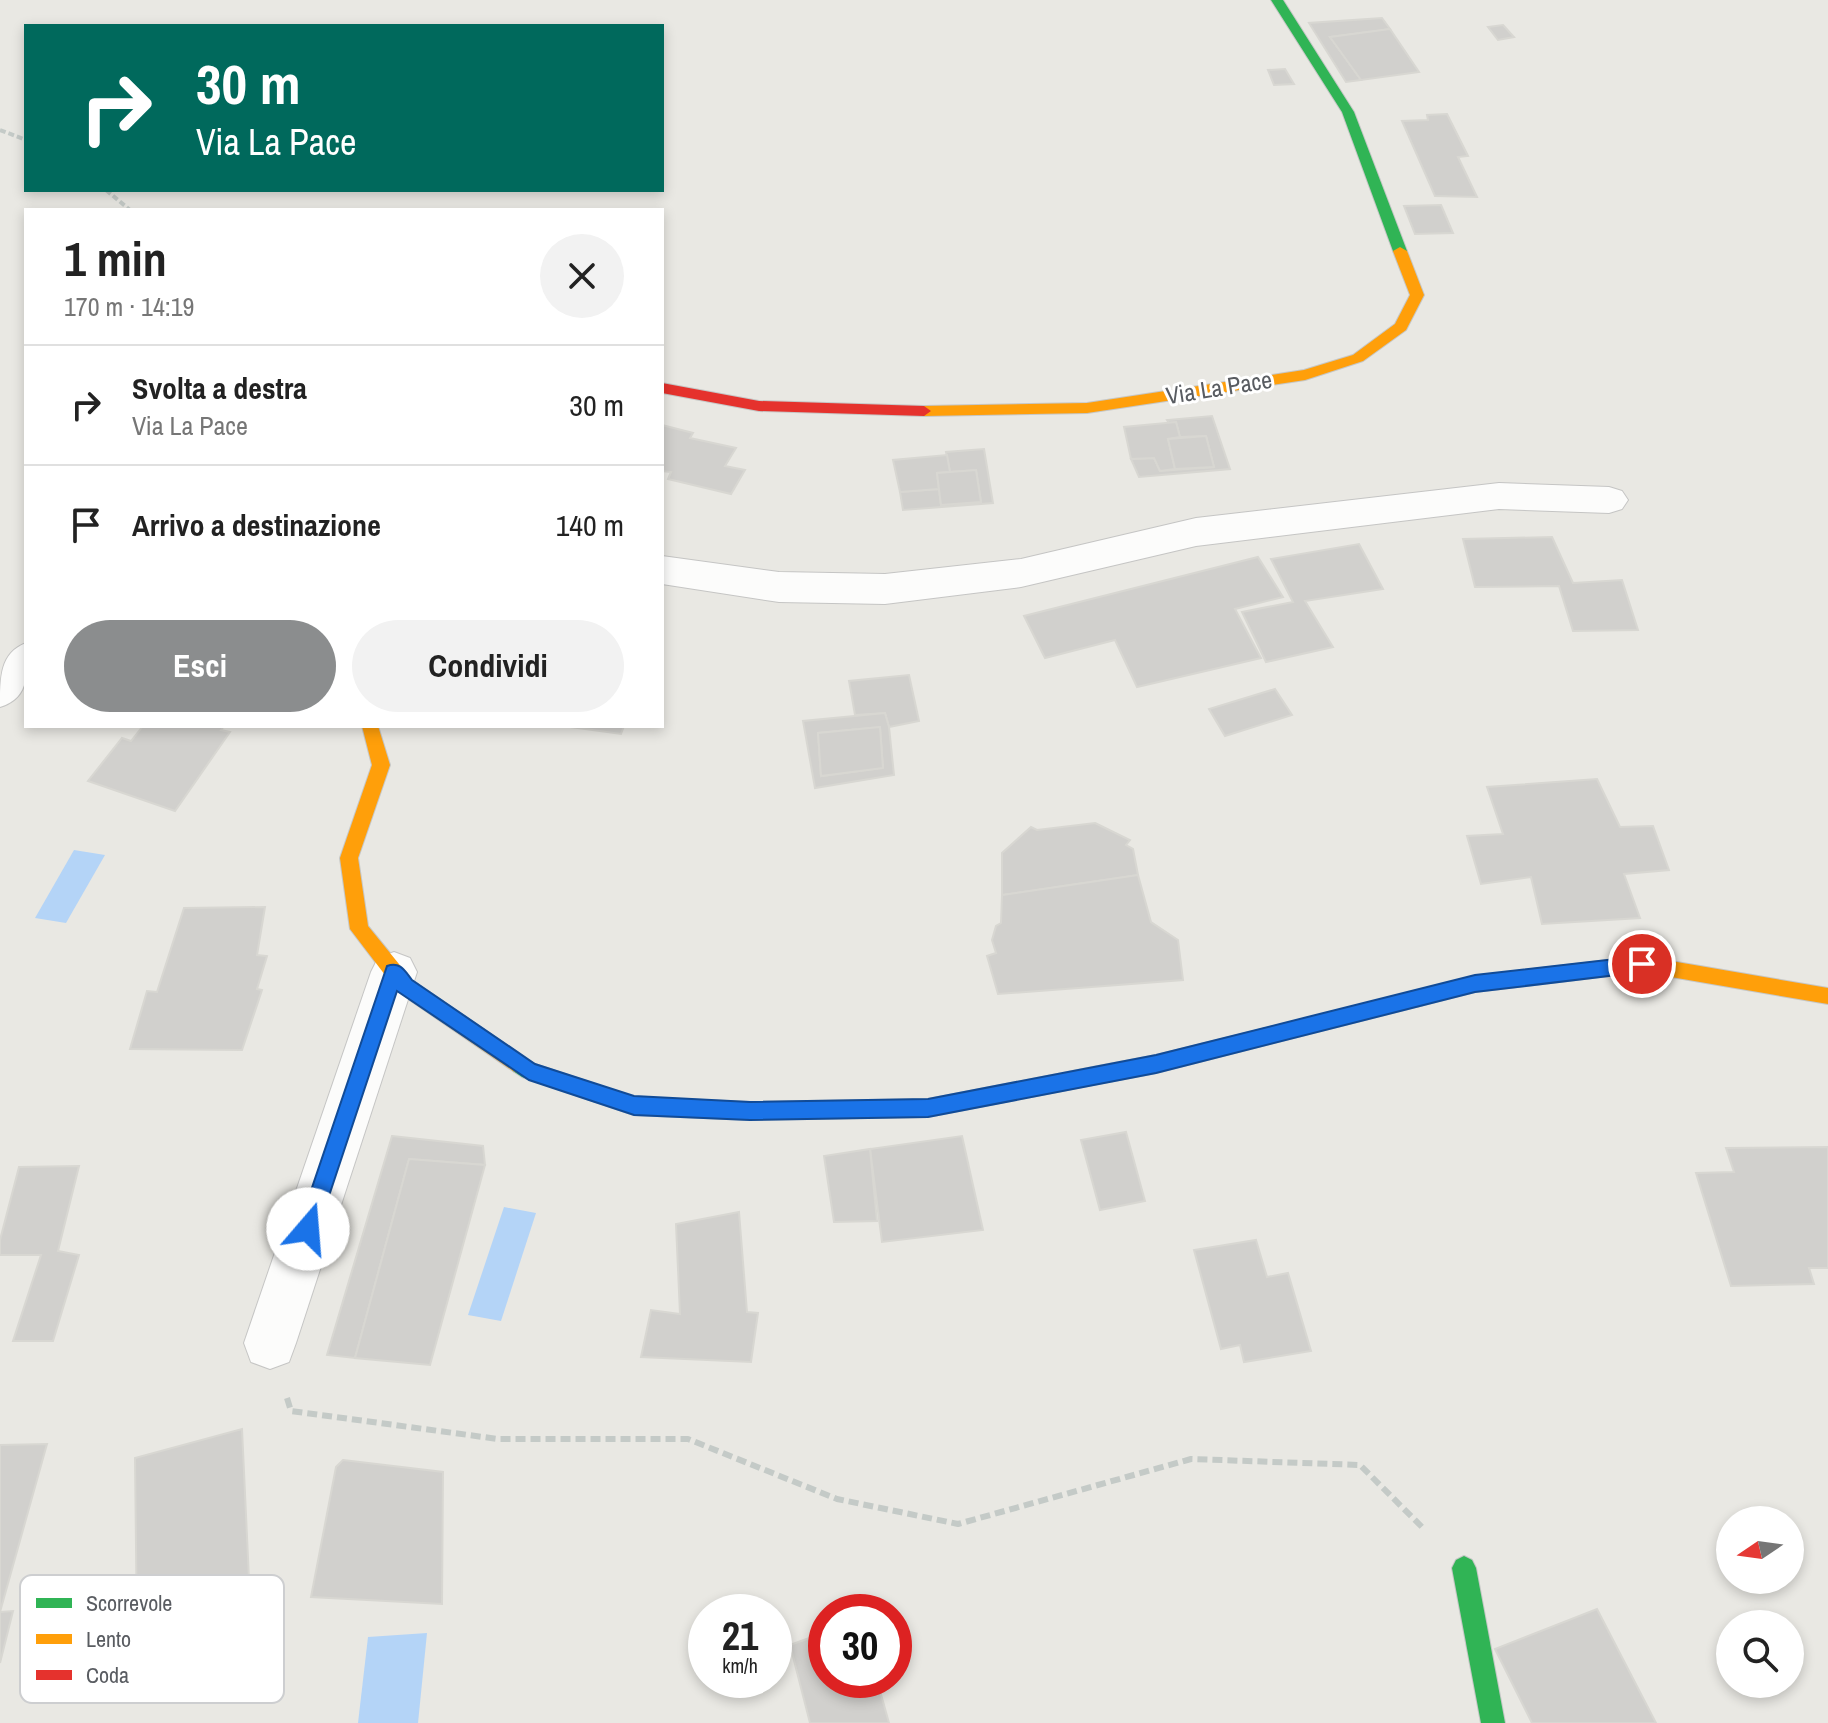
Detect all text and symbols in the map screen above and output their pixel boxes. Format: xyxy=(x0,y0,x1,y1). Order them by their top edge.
text: 30 m xyxy=(196,46,301,121)
icon: right xyxy=(64,56,168,160)
text: Via La Pace xyxy=(196,118,356,166)
text: 1 min xyxy=(64,226,167,291)
button: close xyxy=(540,234,624,318)
text: 170 m · 14:19 xyxy=(64,289,194,324)
street label: Via La Pace xyxy=(1164,363,1274,411)
text: Svolta a destra xyxy=(132,368,307,408)
icon: right xyxy=(64,383,108,427)
text: 30 m xyxy=(569,385,624,425)
text: Via La Pace xyxy=(132,408,248,443)
icon: arrive xyxy=(64,503,108,547)
text: Arrivo a destinazione xyxy=(132,505,381,545)
text: 140 m xyxy=(556,505,624,545)
button: Esci xyxy=(64,620,336,712)
button: Condividi xyxy=(352,620,624,712)
pin xyxy=(1608,930,1676,998)
icon: arrive xyxy=(1620,942,1664,986)
position arrow xyxy=(266,1187,350,1271)
north arrow xyxy=(1716,1506,1804,1594)
map controls xyxy=(1716,1506,1804,1698)
legend xyxy=(20,1575,284,1703)
text: Scorrevole xyxy=(86,1588,172,1618)
speed limit sign: 30 xyxy=(808,1594,912,1698)
text: 21 xyxy=(722,1609,758,1662)
button: search xyxy=(1716,1610,1804,1698)
text: Lento xyxy=(86,1624,131,1654)
text: km/h xyxy=(722,1652,758,1679)
text: Coda xyxy=(86,1660,129,1690)

